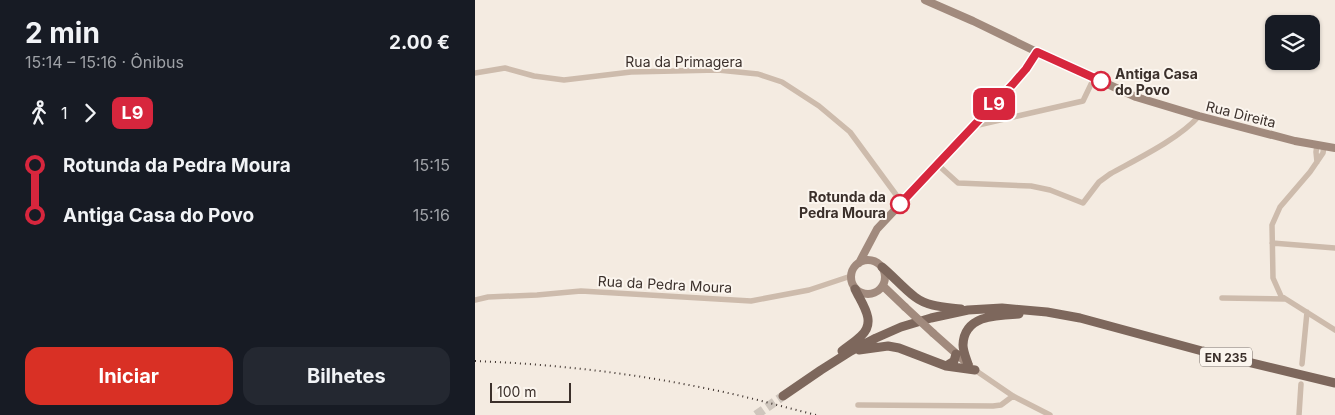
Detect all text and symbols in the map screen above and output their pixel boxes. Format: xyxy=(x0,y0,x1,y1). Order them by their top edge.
map controls xyxy=(1265,15,1320,70)
button: layers xyxy=(1265,15,1320,70)
text: 2 min xyxy=(25,16,100,50)
text: 2.00 € xyxy=(389,31,450,54)
text: 15:14 – 15:16 · Ônibus xyxy=(25,52,184,72)
street label: Rua da Primagera xyxy=(625,53,743,70)
place label: Antiga Casa do Povo xyxy=(1115,65,1198,98)
marker: Antiga Casa do Povo xyxy=(1091,71,1111,91)
line badge: L9 xyxy=(971,88,1017,120)
text: L9 xyxy=(983,93,1005,114)
street label: Rua Direita xyxy=(1204,97,1278,131)
icon: walk xyxy=(25,99,53,127)
icon: forward xyxy=(76,99,104,127)
text: L9 xyxy=(122,102,143,123)
text: 1 xyxy=(61,103,68,123)
text: Rotunda da Pedra Moura xyxy=(63,154,291,177)
text: 15:15 xyxy=(413,155,450,175)
place label: Rotunda da Pedra Moura xyxy=(799,188,886,221)
marker: Rotunda da Pedra Moura xyxy=(890,194,910,214)
text: Antiga Casa do Povo xyxy=(63,204,254,227)
text: 15:16 xyxy=(413,205,450,225)
street label: Rua da Pedra Moura xyxy=(597,272,733,296)
button: Iniciar xyxy=(25,347,233,405)
button: Bilhetes xyxy=(243,347,450,405)
road number: EN 235 xyxy=(1200,348,1252,367)
scale bar xyxy=(490,380,571,403)
text: 100 m xyxy=(497,383,537,400)

